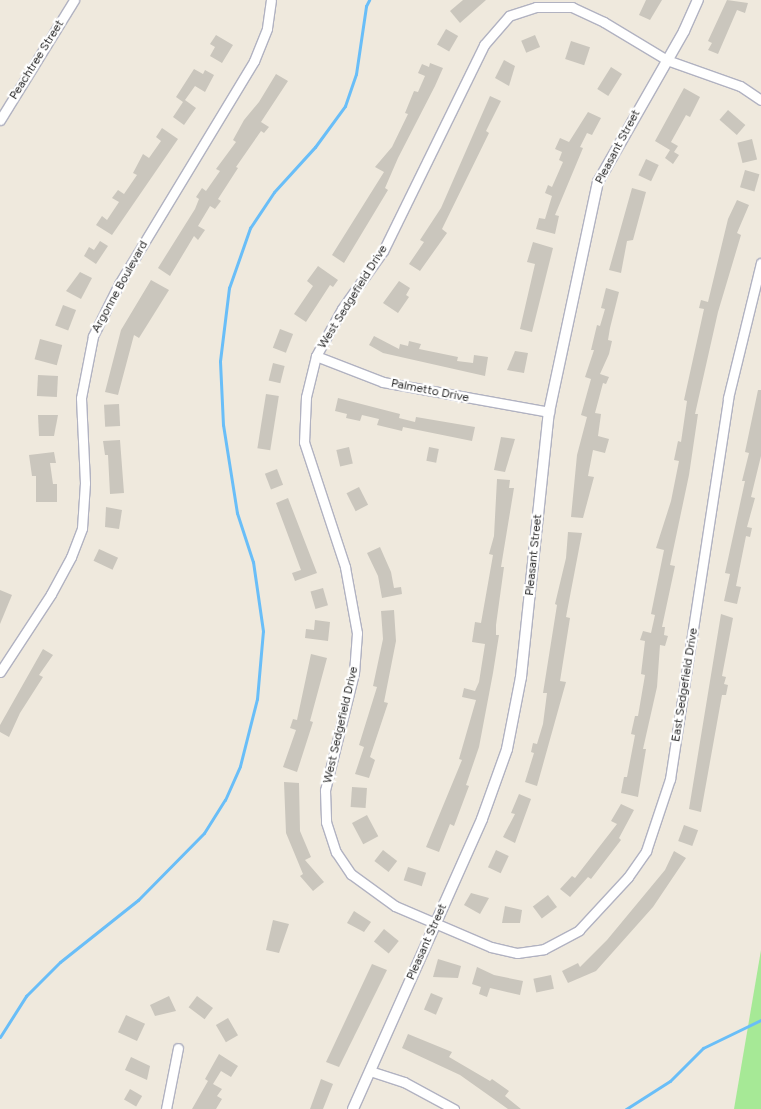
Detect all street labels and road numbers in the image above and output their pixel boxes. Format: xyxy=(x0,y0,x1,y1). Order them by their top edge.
street label: Peachtree Street xyxy=(7,18,67,102)
street label: Pleasant Street xyxy=(592,108,644,186)
street label: Argonne Boulevard xyxy=(89,239,151,335)
street label: West Sedgefield Drive xyxy=(315,243,391,351)
street label: Palmetto Drive xyxy=(390,376,470,406)
street label: Pleasant Street xyxy=(523,514,545,596)
street label: East Sedgefield Drive xyxy=(669,627,701,743)
street label: West Sedgefield Drive xyxy=(321,665,361,785)
street label: Pleasant Street xyxy=(404,902,450,982)

